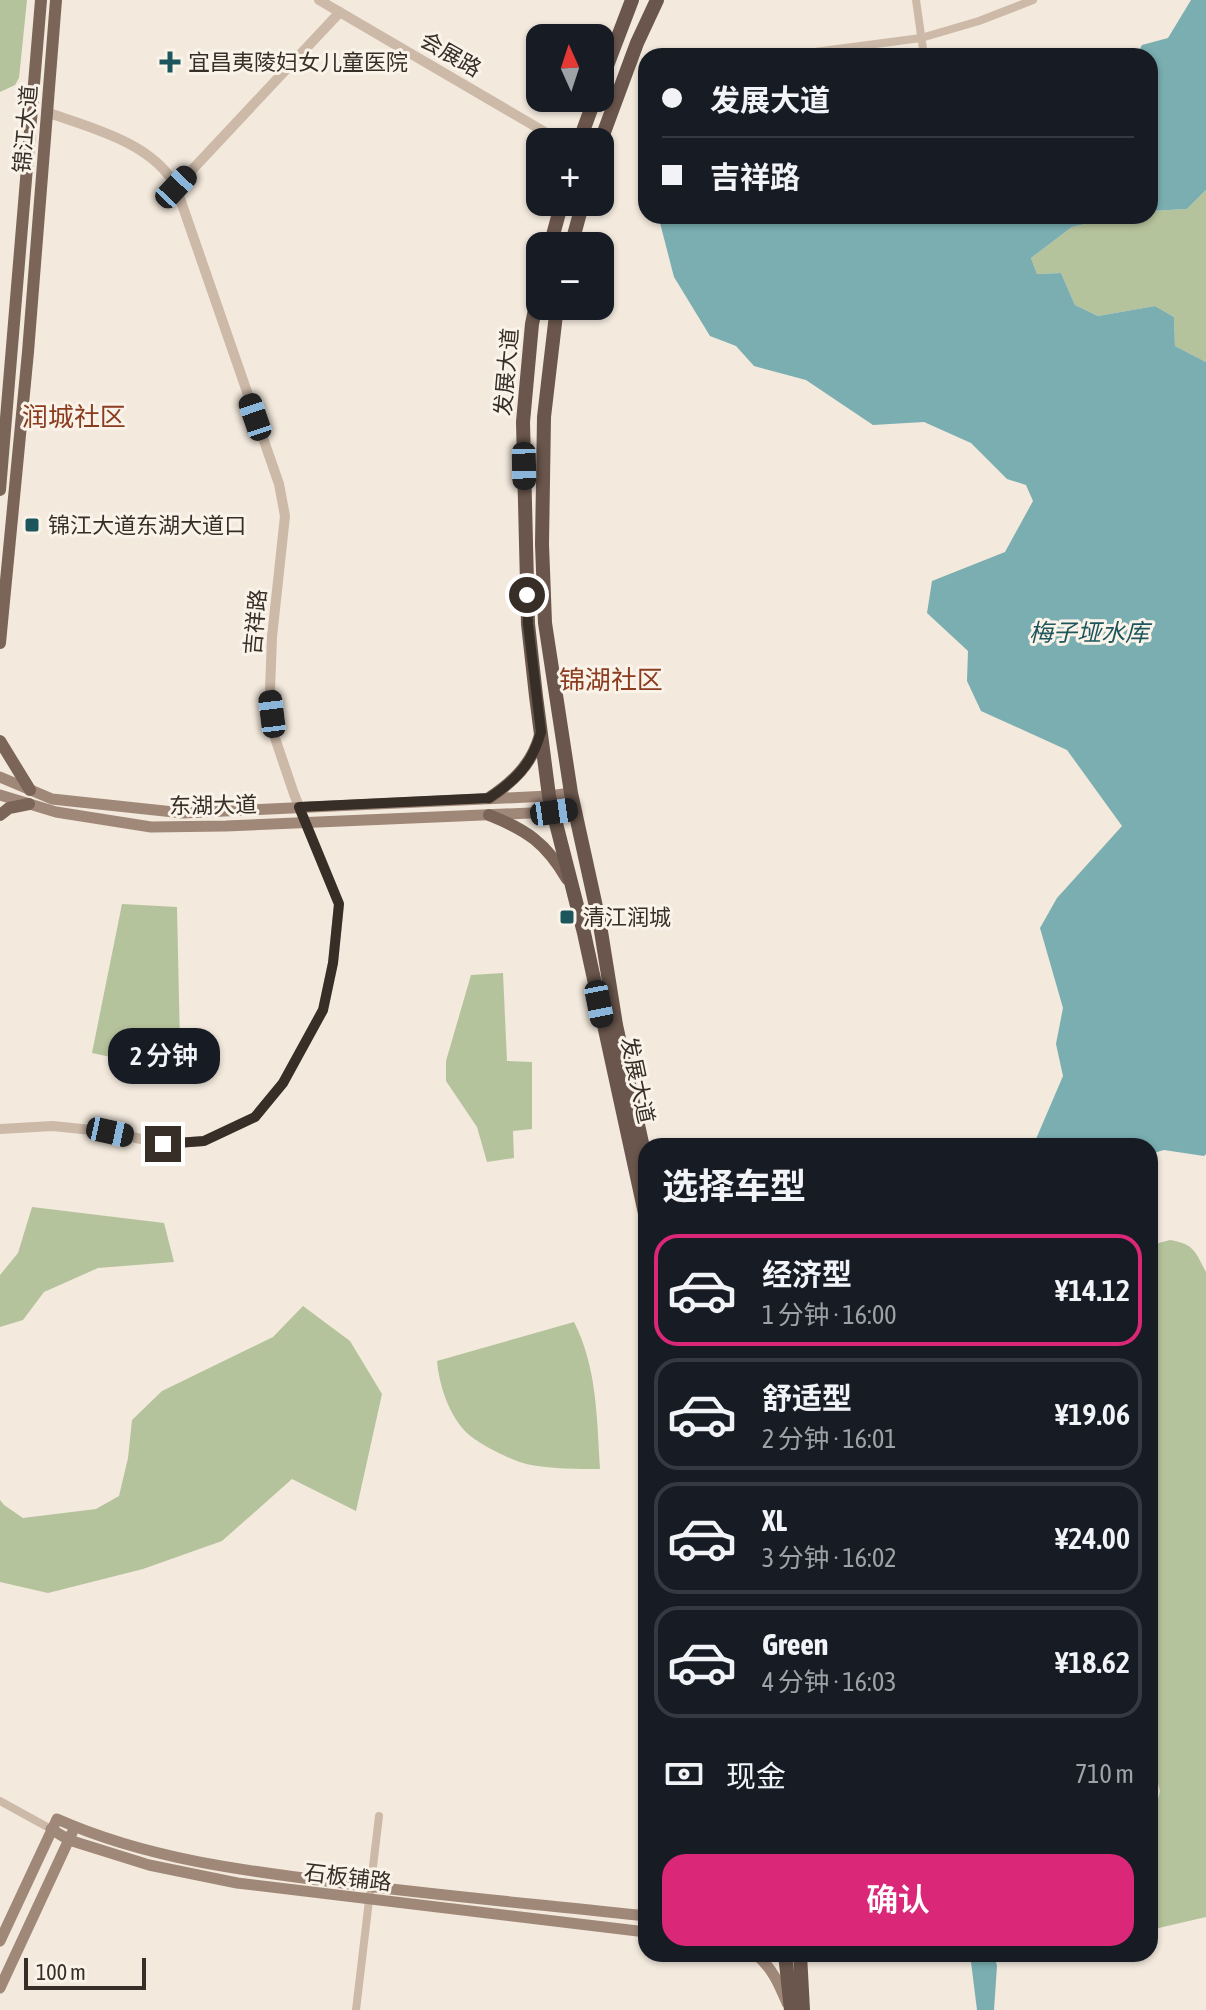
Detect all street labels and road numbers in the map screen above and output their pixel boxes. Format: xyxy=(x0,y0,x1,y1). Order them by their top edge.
street label: 会展路 xyxy=(416,26,486,82)
street label: 锦江大道 xyxy=(8,84,42,174)
street label: 发展大道 xyxy=(489,327,523,417)
street label: 吉祥路 xyxy=(239,588,271,656)
street label: 东湖大道 xyxy=(169,791,257,819)
street label: 发展大道 xyxy=(616,1034,660,1126)
street label: 石板铺路 xyxy=(303,1859,393,1895)

